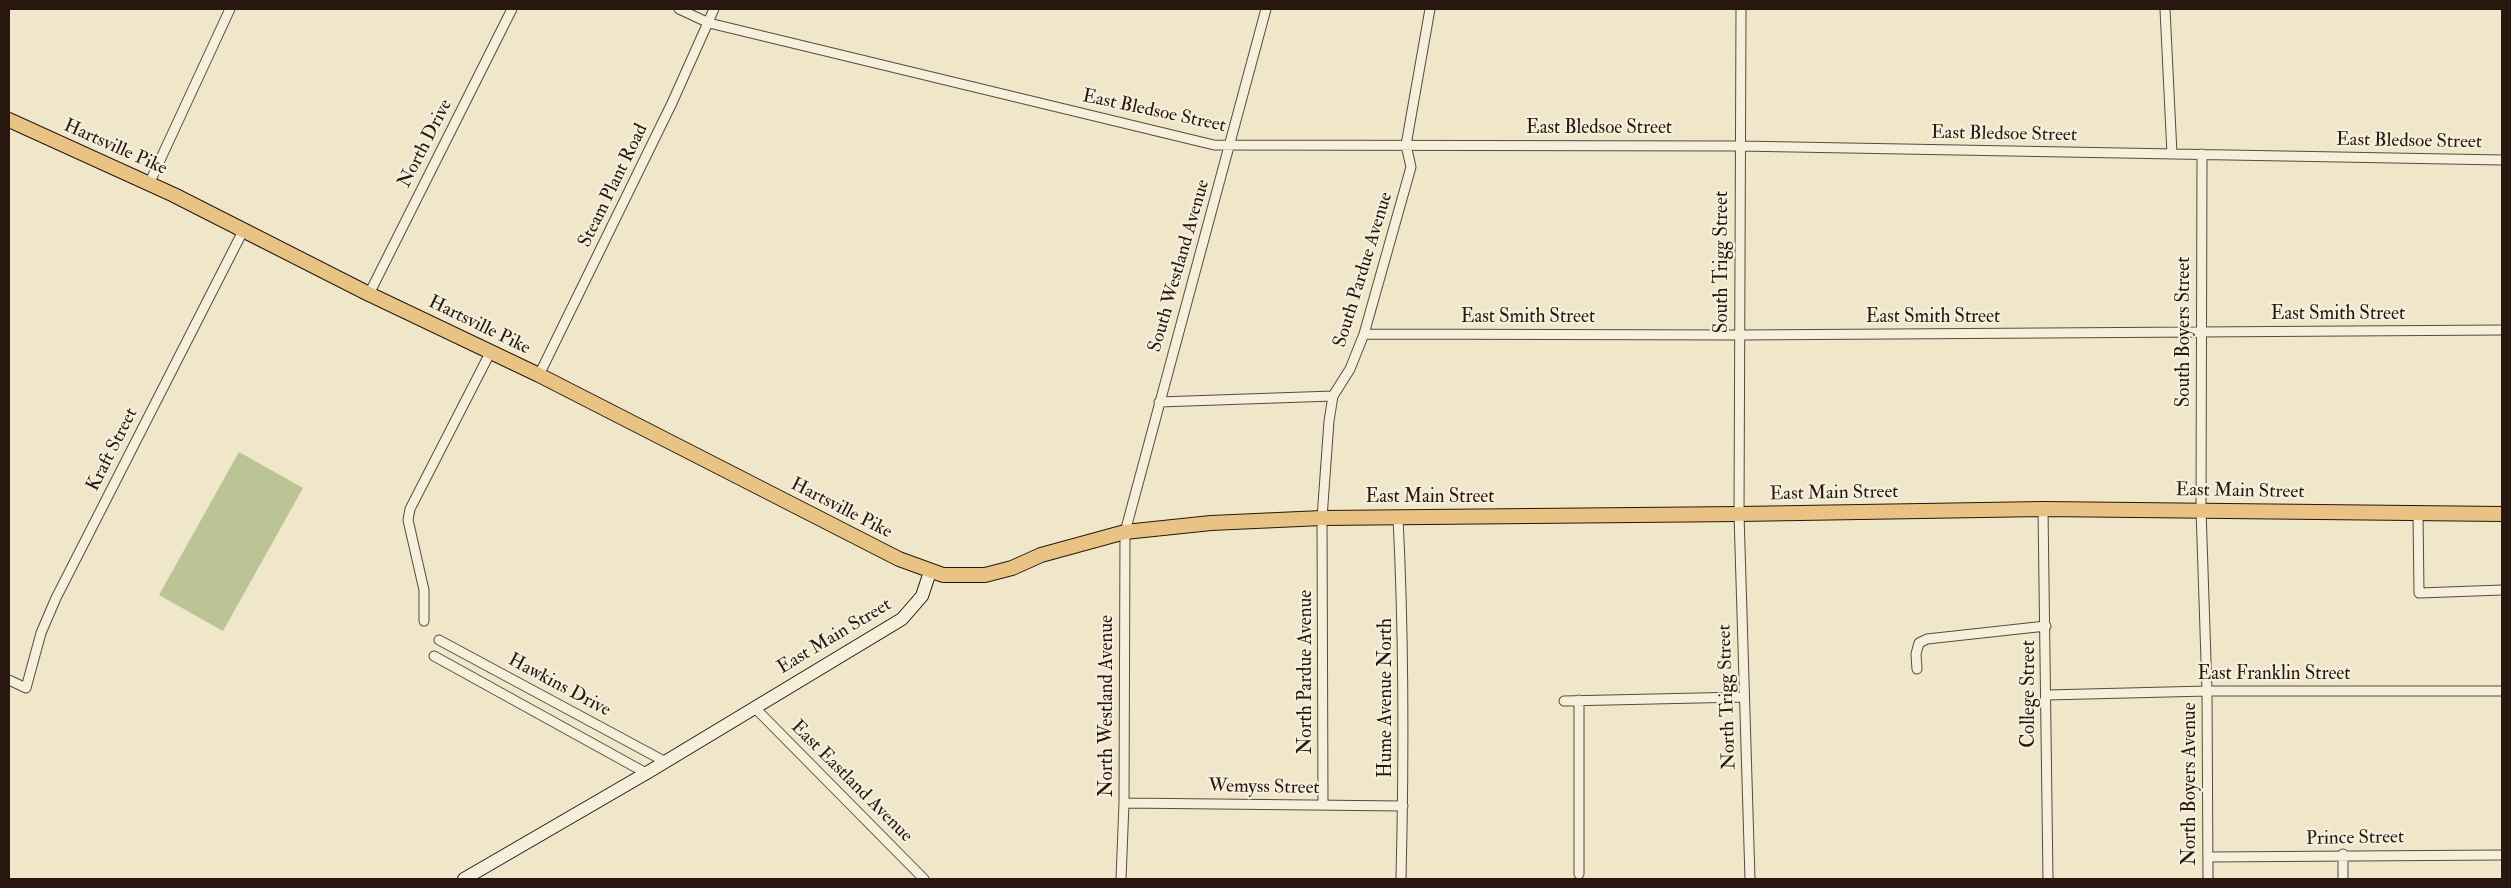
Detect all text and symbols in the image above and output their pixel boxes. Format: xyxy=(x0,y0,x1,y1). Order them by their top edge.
street label: East Bledsoe Street xyxy=(1080,86,1228,138)
street label: North Drive xyxy=(394,96,458,192)
street label: Hartsville Pike xyxy=(60,115,170,181)
street label: East Bledsoe Street xyxy=(1526,118,1672,140)
street label: Steam Plant Road xyxy=(574,121,654,251)
street label: East Bledsoe Street xyxy=(1931,122,2077,148)
street label: East Bledsoe Street xyxy=(2336,129,2482,155)
street label: South Westland Avenue xyxy=(1144,177,1216,355)
street label: South Pardue Avenue xyxy=(1330,190,1398,350)
street label: South Trigg Street xyxy=(1712,191,1734,333)
street label: South Boyers Street xyxy=(2174,257,2196,407)
street label: Hartsville Pike xyxy=(424,291,534,361)
street label: East Smith Street xyxy=(2271,304,2405,326)
street label: East Smith Street xyxy=(1461,307,1595,329)
street label: East Smith Street xyxy=(1866,307,2000,329)
street label: Kraft Street xyxy=(82,405,144,495)
street label: Hartsville Pike xyxy=(786,474,896,544)
street label: East Main Street xyxy=(2175,479,2305,505)
street label: East Main Street xyxy=(1769,481,1899,507)
street label: East Main Street xyxy=(1366,487,1494,509)
street label: North Pardue Avenue xyxy=(1296,590,1318,754)
street label: East Main Street xyxy=(774,594,896,680)
street label: North Westland Avenue xyxy=(1097,615,1119,797)
street label: Hume Avenue North xyxy=(1376,618,1398,778)
street label: North Trigg Street xyxy=(1714,624,1742,770)
street label: College Street xyxy=(2019,640,2041,748)
street label: Hawkins Drive xyxy=(504,649,614,723)
street label: East Franklin Street xyxy=(2198,664,2350,686)
street label: North Boyers Avenue xyxy=(2180,702,2202,866)
street label: East Eastland Avenue xyxy=(785,716,917,848)
street label: Wemyss Street xyxy=(1208,776,1320,800)
street label: Prince Street xyxy=(2306,827,2404,851)

